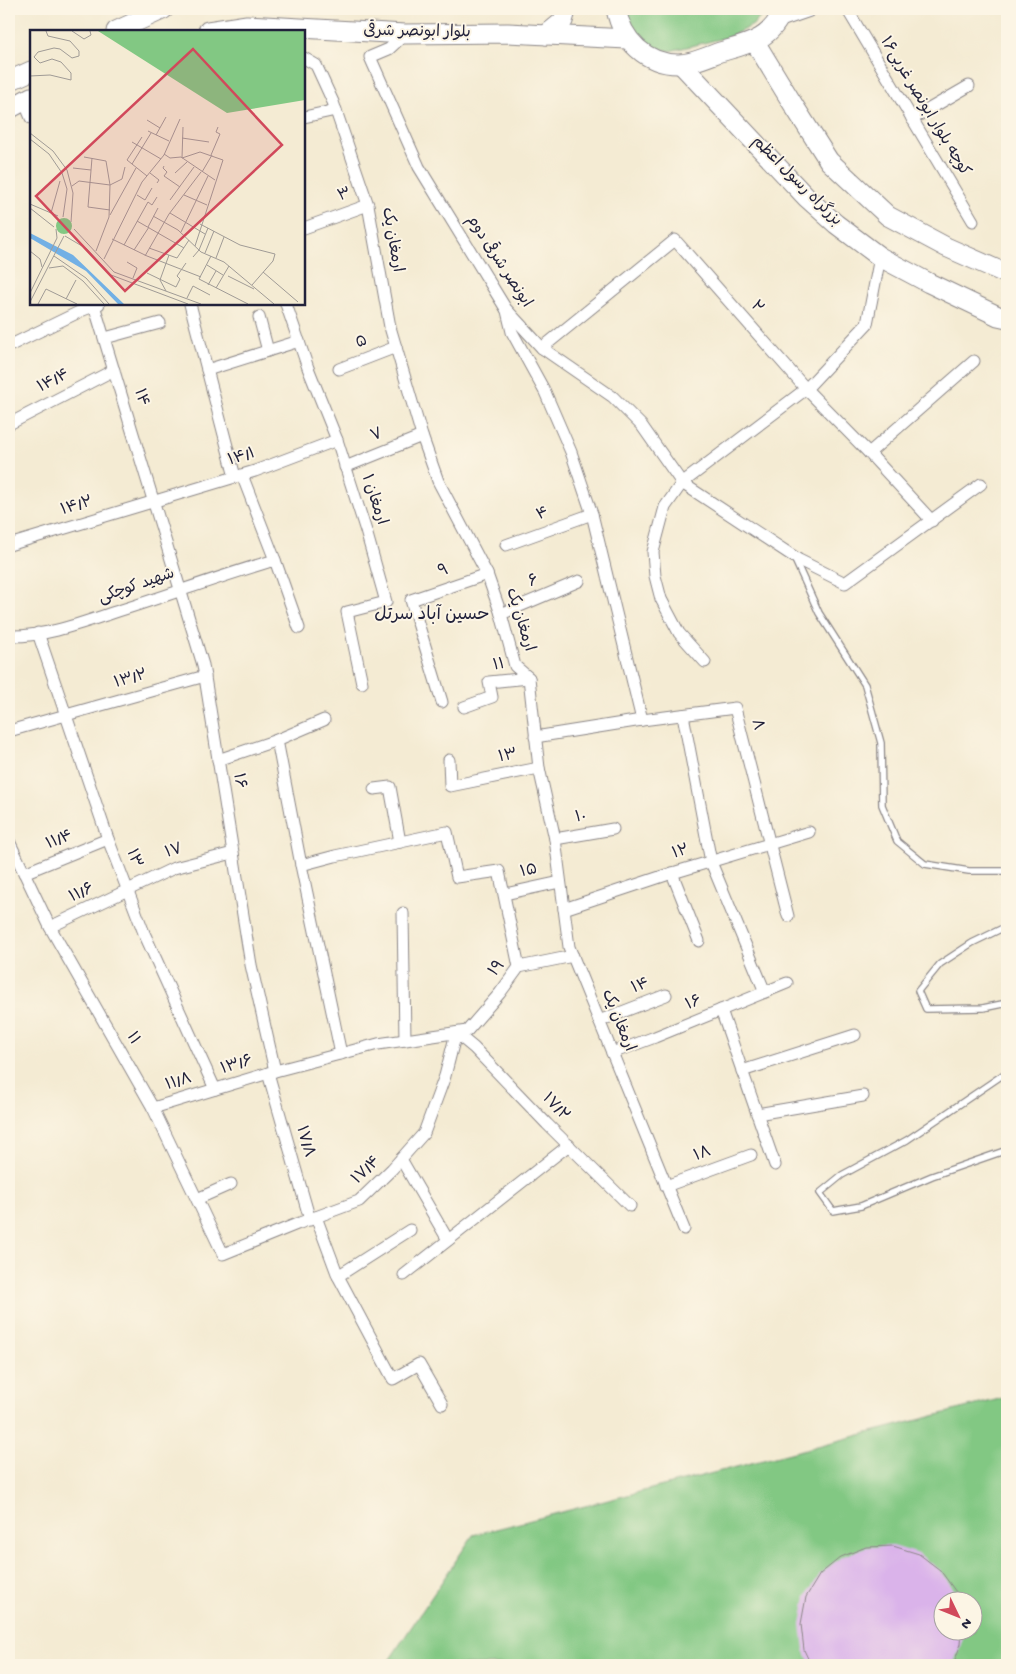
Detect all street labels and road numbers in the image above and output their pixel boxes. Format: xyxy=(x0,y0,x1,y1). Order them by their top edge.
street label: بلوار ابونصر شرقی xyxy=(363,19,471,43)
street label: کوچه بلوار ابونصر غربی۱۶ xyxy=(875,34,973,180)
street label: بزرگراه رسول اعظم xyxy=(747,131,847,231)
street label: ۳ xyxy=(336,185,354,207)
street label: ارمغان یک xyxy=(376,206,406,274)
street label: ابونصر شرقی دوم xyxy=(461,210,538,312)
street label: ۲ xyxy=(745,298,767,318)
street label: ۵ xyxy=(353,332,371,354)
street label: ۱۴/۴ xyxy=(35,366,73,398)
street label: ۱۴ xyxy=(128,387,152,409)
street label: ۷ xyxy=(368,425,386,447)
street label: ۱۴/۱ xyxy=(226,445,258,471)
street label: ارمغان ۱ xyxy=(356,472,390,528)
street label: ۱۴/۲ xyxy=(59,493,95,521)
street label: ۴ xyxy=(534,504,552,526)
street label: ۹ xyxy=(436,561,452,583)
street label: شهید کوچکی xyxy=(96,565,178,609)
street label: ۶ xyxy=(526,571,542,593)
street label: ارمغان یک xyxy=(500,586,538,654)
street label: ۱۱ xyxy=(492,656,506,676)
street label: ۱۳/۲ xyxy=(112,666,150,694)
street label: ۸ xyxy=(745,717,767,733)
street label: ۱۳ xyxy=(497,746,519,768)
street label: ۱۶ xyxy=(227,772,249,790)
street label: ۱۰ xyxy=(574,808,588,828)
street label: ۱۱/۴ xyxy=(44,827,76,855)
street label: ۱۷ xyxy=(163,840,185,864)
street label: ۱۲ xyxy=(670,841,692,865)
street label: ۱۳ xyxy=(121,847,145,871)
street label: ۱۵ xyxy=(519,861,539,883)
street label: ۱۱/۶ xyxy=(67,880,97,908)
street label: ۱۹ xyxy=(486,957,510,981)
street label: ۱۴ xyxy=(629,975,653,999)
street label: ارمغان یک xyxy=(596,987,638,1055)
street label: ۱۶ xyxy=(683,992,705,1016)
street label: ۱۱ xyxy=(121,1029,143,1049)
street label: ۱۳/۶ xyxy=(219,1052,255,1080)
street label: ۱۱/۸ xyxy=(163,1070,195,1096)
street label: ۱۷/۲ xyxy=(537,1090,573,1126)
street label: ۱۷/۸ xyxy=(290,1124,318,1160)
street label: ۱۸ xyxy=(692,1143,714,1167)
street label: ۱۷/۴ xyxy=(349,1153,385,1189)

